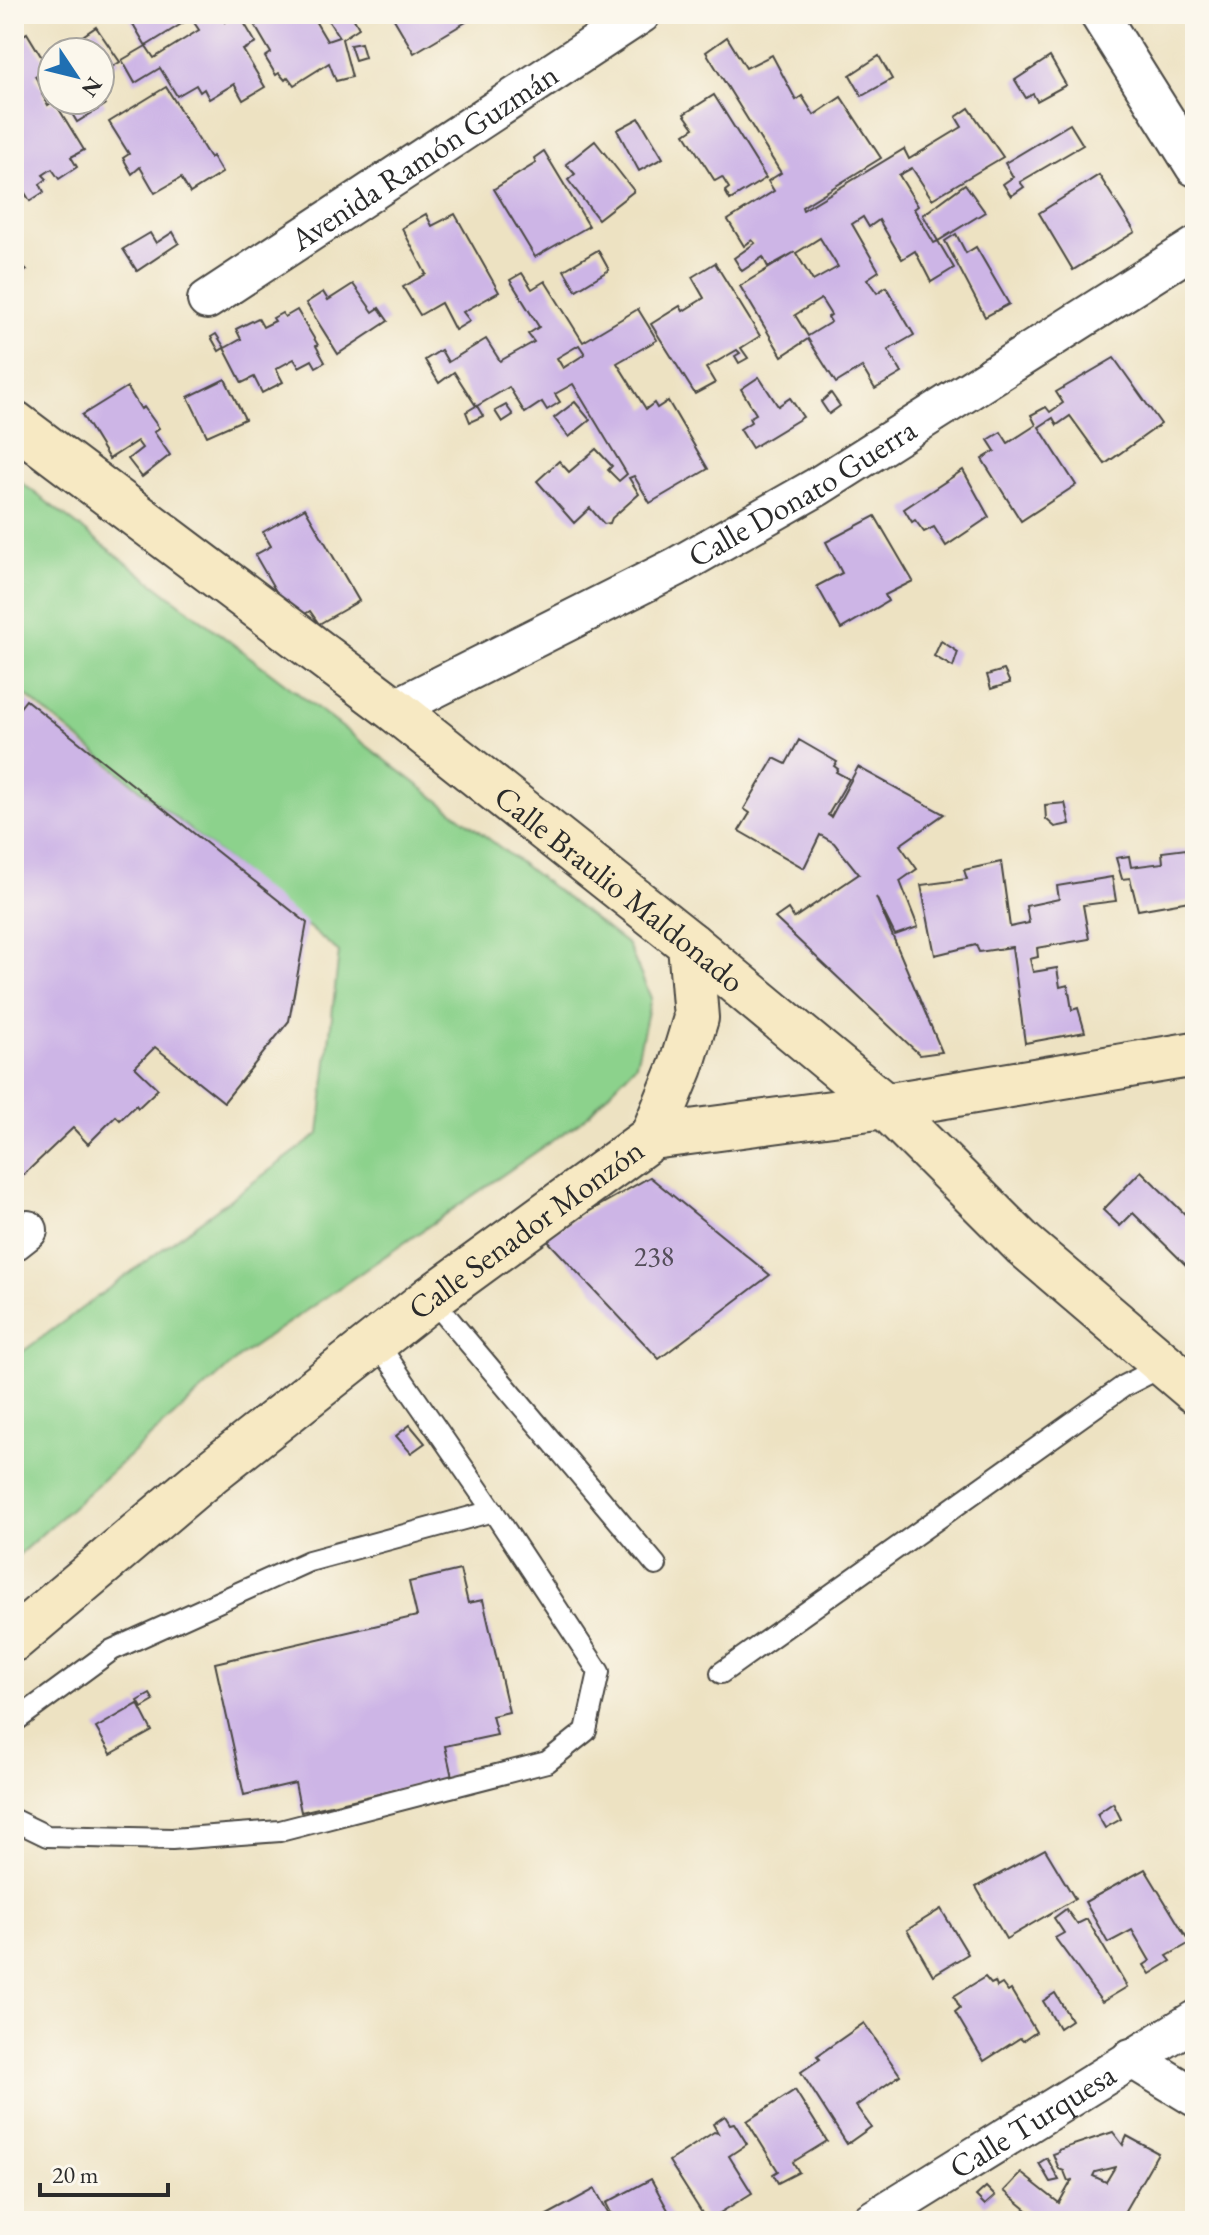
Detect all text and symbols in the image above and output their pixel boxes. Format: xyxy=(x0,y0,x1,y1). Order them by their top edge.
north arrow xyxy=(36,36,116,116)
street label: Avenida Ramón Guzmán xyxy=(281,53,566,261)
text: N xyxy=(75,72,109,103)
street label: Calle Donato Guerra xyxy=(680,408,924,577)
street label: Calle Braulio Maldonado xyxy=(486,776,753,1002)
street label: Calle Senador Monzón xyxy=(399,1129,652,1329)
house number: 238 xyxy=(634,1238,674,1274)
street label: Calle Turquesa xyxy=(941,2053,1124,2188)
scale bar xyxy=(40,2147,168,2197)
text: 20 m xyxy=(52,2159,99,2190)

